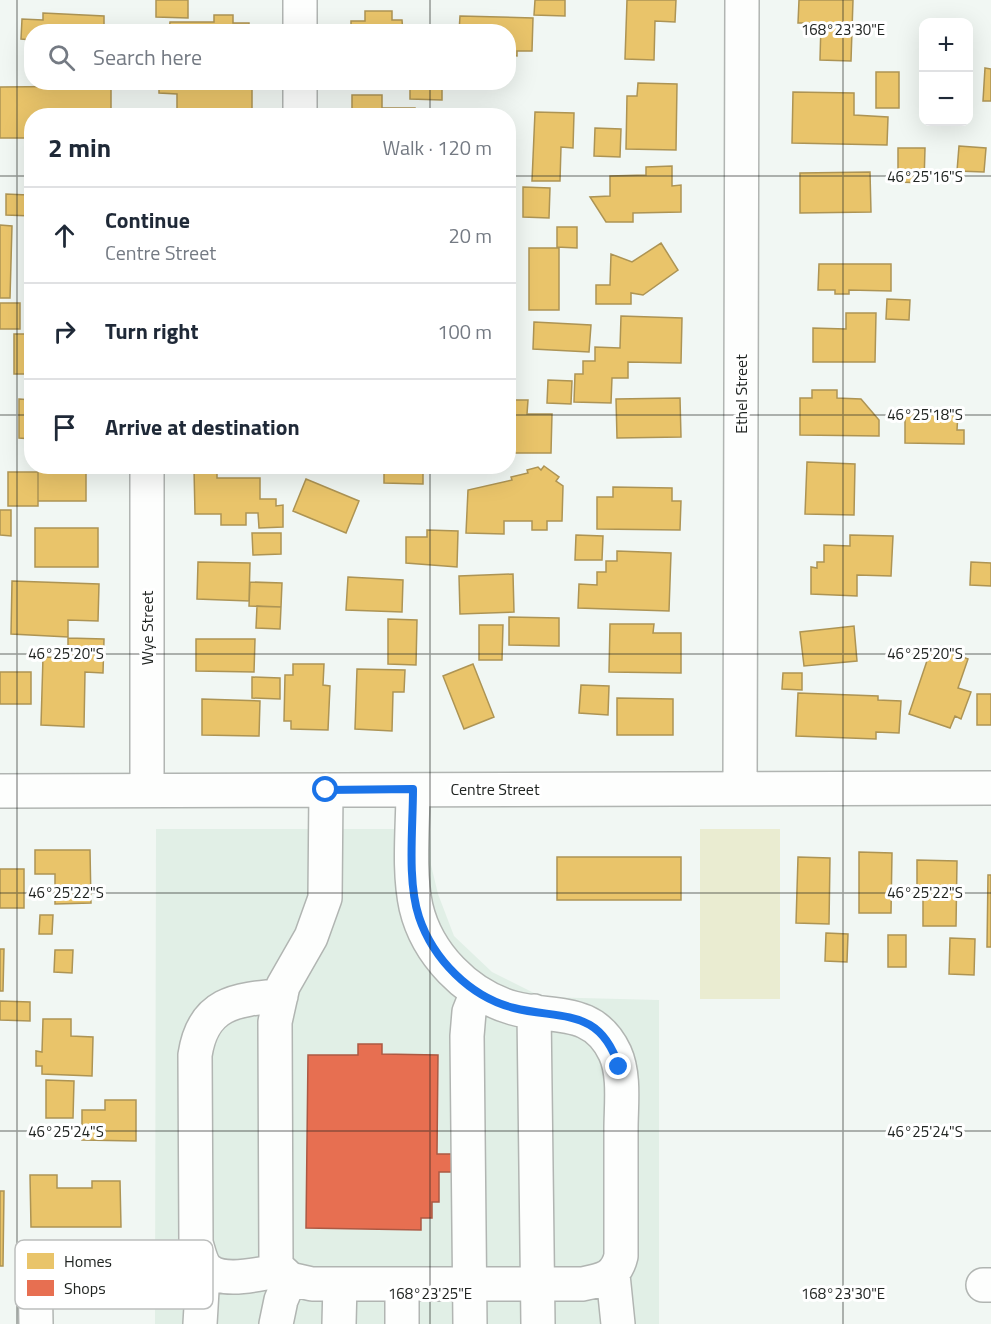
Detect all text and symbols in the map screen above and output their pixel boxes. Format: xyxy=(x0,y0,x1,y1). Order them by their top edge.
text: 168°23'30"E xyxy=(801,18,885,41)
map controls xyxy=(919,18,973,126)
button: + xyxy=(919,18,973,72)
search box xyxy=(24,24,516,90)
text: Search here xyxy=(93,40,202,74)
icon: search xyxy=(45,41,78,74)
button: − xyxy=(919,72,973,126)
text: 2 min xyxy=(48,128,111,167)
text: Walk · 120 m xyxy=(383,132,492,163)
text: 46°25'16"S xyxy=(887,165,963,188)
text: Continue xyxy=(105,203,190,237)
icon: ahead xyxy=(48,219,81,252)
text: 20 m xyxy=(448,220,492,251)
text: Centre Street xyxy=(105,237,216,268)
text: Turn right xyxy=(105,314,199,348)
icon: right xyxy=(48,315,81,348)
text: 100 m xyxy=(437,316,492,347)
street label: Ethel Street xyxy=(729,354,753,434)
text: 46°25'18"S xyxy=(887,403,963,426)
text: Arrive at destination xyxy=(105,410,300,444)
icon: arrive xyxy=(48,411,81,444)
street label: Wye Street xyxy=(135,590,159,665)
text: 46°25'20"S xyxy=(28,642,104,665)
text: 46°25'20"S xyxy=(887,642,963,665)
route start xyxy=(312,776,338,802)
street label: Centre Street xyxy=(450,777,540,801)
text: 46°25'22"S xyxy=(28,881,104,904)
text: 46°25'22"S xyxy=(887,881,963,904)
route end xyxy=(605,1053,631,1079)
text: 46°25'24"S xyxy=(28,1120,104,1143)
text: 46°25'24"S xyxy=(887,1120,963,1143)
legend xyxy=(15,1240,213,1309)
text: Homes xyxy=(64,1249,112,1273)
text: Shops xyxy=(64,1276,106,1300)
text: 168°23'25"E xyxy=(388,1282,472,1305)
text: 168°23'30"E xyxy=(801,1282,885,1305)

